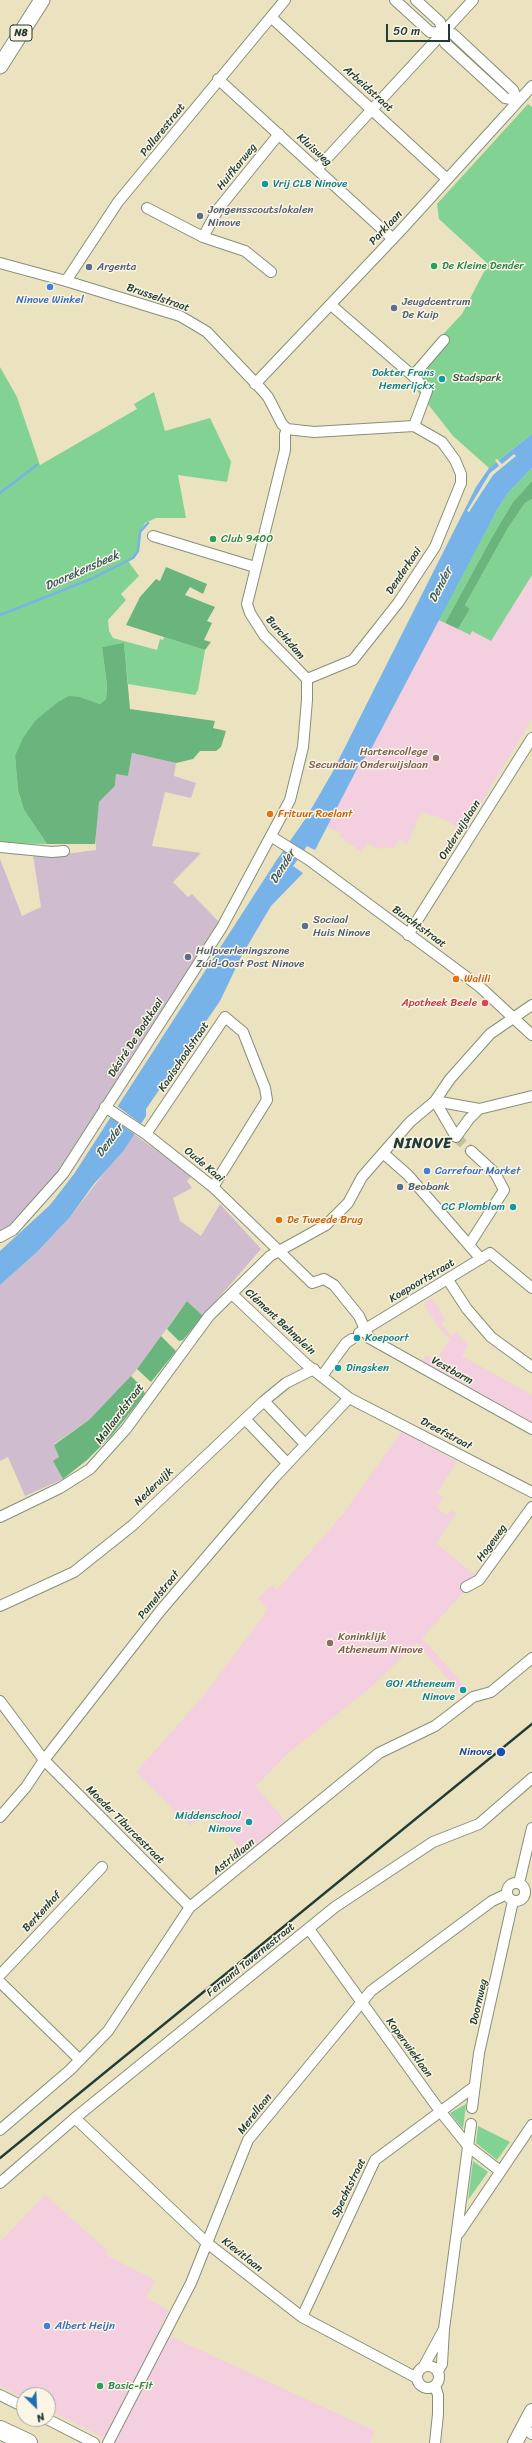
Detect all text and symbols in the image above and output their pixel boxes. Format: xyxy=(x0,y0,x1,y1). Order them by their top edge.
scale bar xyxy=(388,16,452,42)
text: 50 m xyxy=(393,20,420,42)
road number: N8 xyxy=(10,25,32,41)
street label: Arbeidstraat xyxy=(340,63,396,115)
street label: Pollarestraat xyxy=(138,101,188,159)
street label: Kluisweg xyxy=(294,131,334,169)
street label: Huifkarweg xyxy=(214,141,260,193)
place label: Vrij CLB Ninove xyxy=(273,177,347,191)
marker: Vrij CLB Ninove xyxy=(260,179,270,189)
place label: Jongensscoutslokalen Ninove xyxy=(208,203,314,229)
street label: Parklaan xyxy=(367,208,405,248)
marker: Jongensscoutslokalen Ninove xyxy=(195,211,205,221)
place label: De Kleine Dender xyxy=(442,259,524,273)
place label: Argenta xyxy=(97,260,136,274)
marker: De Kleine Dender xyxy=(429,261,439,271)
marker: Argenta xyxy=(84,262,94,272)
street label: Brusselstraat xyxy=(125,281,191,315)
marker: Ninove Winkel xyxy=(45,282,55,292)
place label: Ninove Winkel xyxy=(16,293,84,307)
place label: Jeugdcentrum De Kuip xyxy=(402,295,470,321)
marker: Jeugdcentrum De Kuip xyxy=(389,303,399,313)
place label: Dokter Frans Hemerijckx xyxy=(372,366,434,392)
park label: Stadspark xyxy=(452,371,502,385)
marker: Dokter Frans Hemerijckx xyxy=(437,374,447,384)
place label: Club 9400 xyxy=(221,532,273,546)
marker: Club 9400 xyxy=(208,534,218,544)
street label: Denderkaai xyxy=(383,545,425,597)
water label: Doorekensbeek xyxy=(43,548,121,594)
water label: Dender xyxy=(426,565,456,605)
street label: Burchtdam xyxy=(263,614,307,662)
place label: Hartencollege Secundair Onderwijslaan xyxy=(309,745,428,771)
marker: Hartencollege Secundair Onderwijslaan xyxy=(431,753,441,763)
street label: Onderwijslaan xyxy=(436,798,484,862)
place label: Frituur Roelant xyxy=(278,807,352,821)
marker: Frituur Roelant xyxy=(265,809,275,819)
water label: Dender xyxy=(267,847,299,887)
street label: Burchtstraat xyxy=(390,903,448,951)
place label: Sociaal Huis Ninove xyxy=(313,913,370,939)
marker: Sociaal Huis Ninove xyxy=(300,921,310,931)
place label: Hulpverleningszone Zuid-Oost Post Ninove xyxy=(196,944,304,970)
marker: Hulpverleningszone Zuid-Oost Post Ninove xyxy=(183,952,193,962)
place label: Walili xyxy=(464,972,490,986)
marker: Walili xyxy=(451,974,461,984)
street label: Désiré De Bodtkaai xyxy=(106,996,166,1080)
place label: Apotheek Beele xyxy=(401,996,477,1010)
marker: Apotheek Beele xyxy=(480,998,490,1008)
street label: Kaaischoolstraat xyxy=(156,1020,212,1094)
water label: Dender xyxy=(93,1122,127,1160)
district label: NINOVE xyxy=(393,1135,453,1153)
street label: Oude Kaai xyxy=(181,1144,227,1186)
place label: Carrefour Market xyxy=(435,1164,520,1178)
marker: Carrefour Market xyxy=(422,1166,432,1176)
place label: Beobank xyxy=(408,1180,450,1194)
marker: Beobank xyxy=(395,1182,405,1192)
place label: CC Plomblom xyxy=(442,1200,505,1214)
marker: CC Plomblom xyxy=(508,1202,518,1212)
place label: De Tweede Brug xyxy=(287,1213,363,1227)
marker: De Tweede Brug xyxy=(274,1215,284,1225)
street label: Koepoortstraat xyxy=(387,1256,457,1306)
street label: Clément Behnplein xyxy=(242,1286,318,1358)
place label: Koepoort xyxy=(365,1331,409,1345)
marker: Koepoort xyxy=(352,1333,362,1343)
street label: Vestbarm xyxy=(429,1354,475,1388)
place label: Dingsken xyxy=(346,1361,389,1375)
marker: Dingsken xyxy=(333,1363,343,1373)
street label: Mallaardstraat xyxy=(93,1381,147,1447)
street label: Dreefstraat xyxy=(418,1415,474,1453)
street label: Nederwijk xyxy=(132,1465,176,1509)
street label: Hogeweg xyxy=(474,1522,510,1564)
street label: Pamelstraat xyxy=(135,1568,183,1622)
place label: Koninklijk Atheneum Ninove xyxy=(338,1630,423,1656)
marker: Koninklijk Atheneum Ninove xyxy=(325,1638,335,1648)
place label: GO! Atheneum Ninove xyxy=(386,1677,455,1703)
marker: GO! Atheneum Ninove xyxy=(458,1685,468,1695)
place label: Ninove xyxy=(459,1745,492,1759)
marker: Ninove xyxy=(495,1746,507,1758)
street label: Moeder Tiburcestraat xyxy=(83,1783,167,1867)
place label: Middenschool Ninove xyxy=(175,1809,241,1835)
marker: Middenschool Ninove xyxy=(244,1817,254,1827)
street label: Astridlaan xyxy=(210,1836,258,1878)
street label: Berkenhof xyxy=(20,1889,64,1935)
street label: Fernand Tavernestraat xyxy=(204,1920,298,2000)
street label: Doornweg xyxy=(467,1978,491,2026)
street label: Koperwieklaan xyxy=(383,2016,435,2080)
street label: Merellaan xyxy=(235,2091,275,2137)
street label: Spechtstraat xyxy=(329,2156,369,2220)
street label: Kievitlaan xyxy=(219,2235,265,2275)
place label: Albert Heijn xyxy=(55,2319,115,2333)
marker: Albert Heijn xyxy=(42,2321,52,2331)
place label: Basic-Fit xyxy=(108,2379,153,2393)
marker: Basic-Fit xyxy=(95,2381,105,2391)
north arrow xyxy=(16,2387,56,2427)
text: N xyxy=(33,2407,48,2428)

